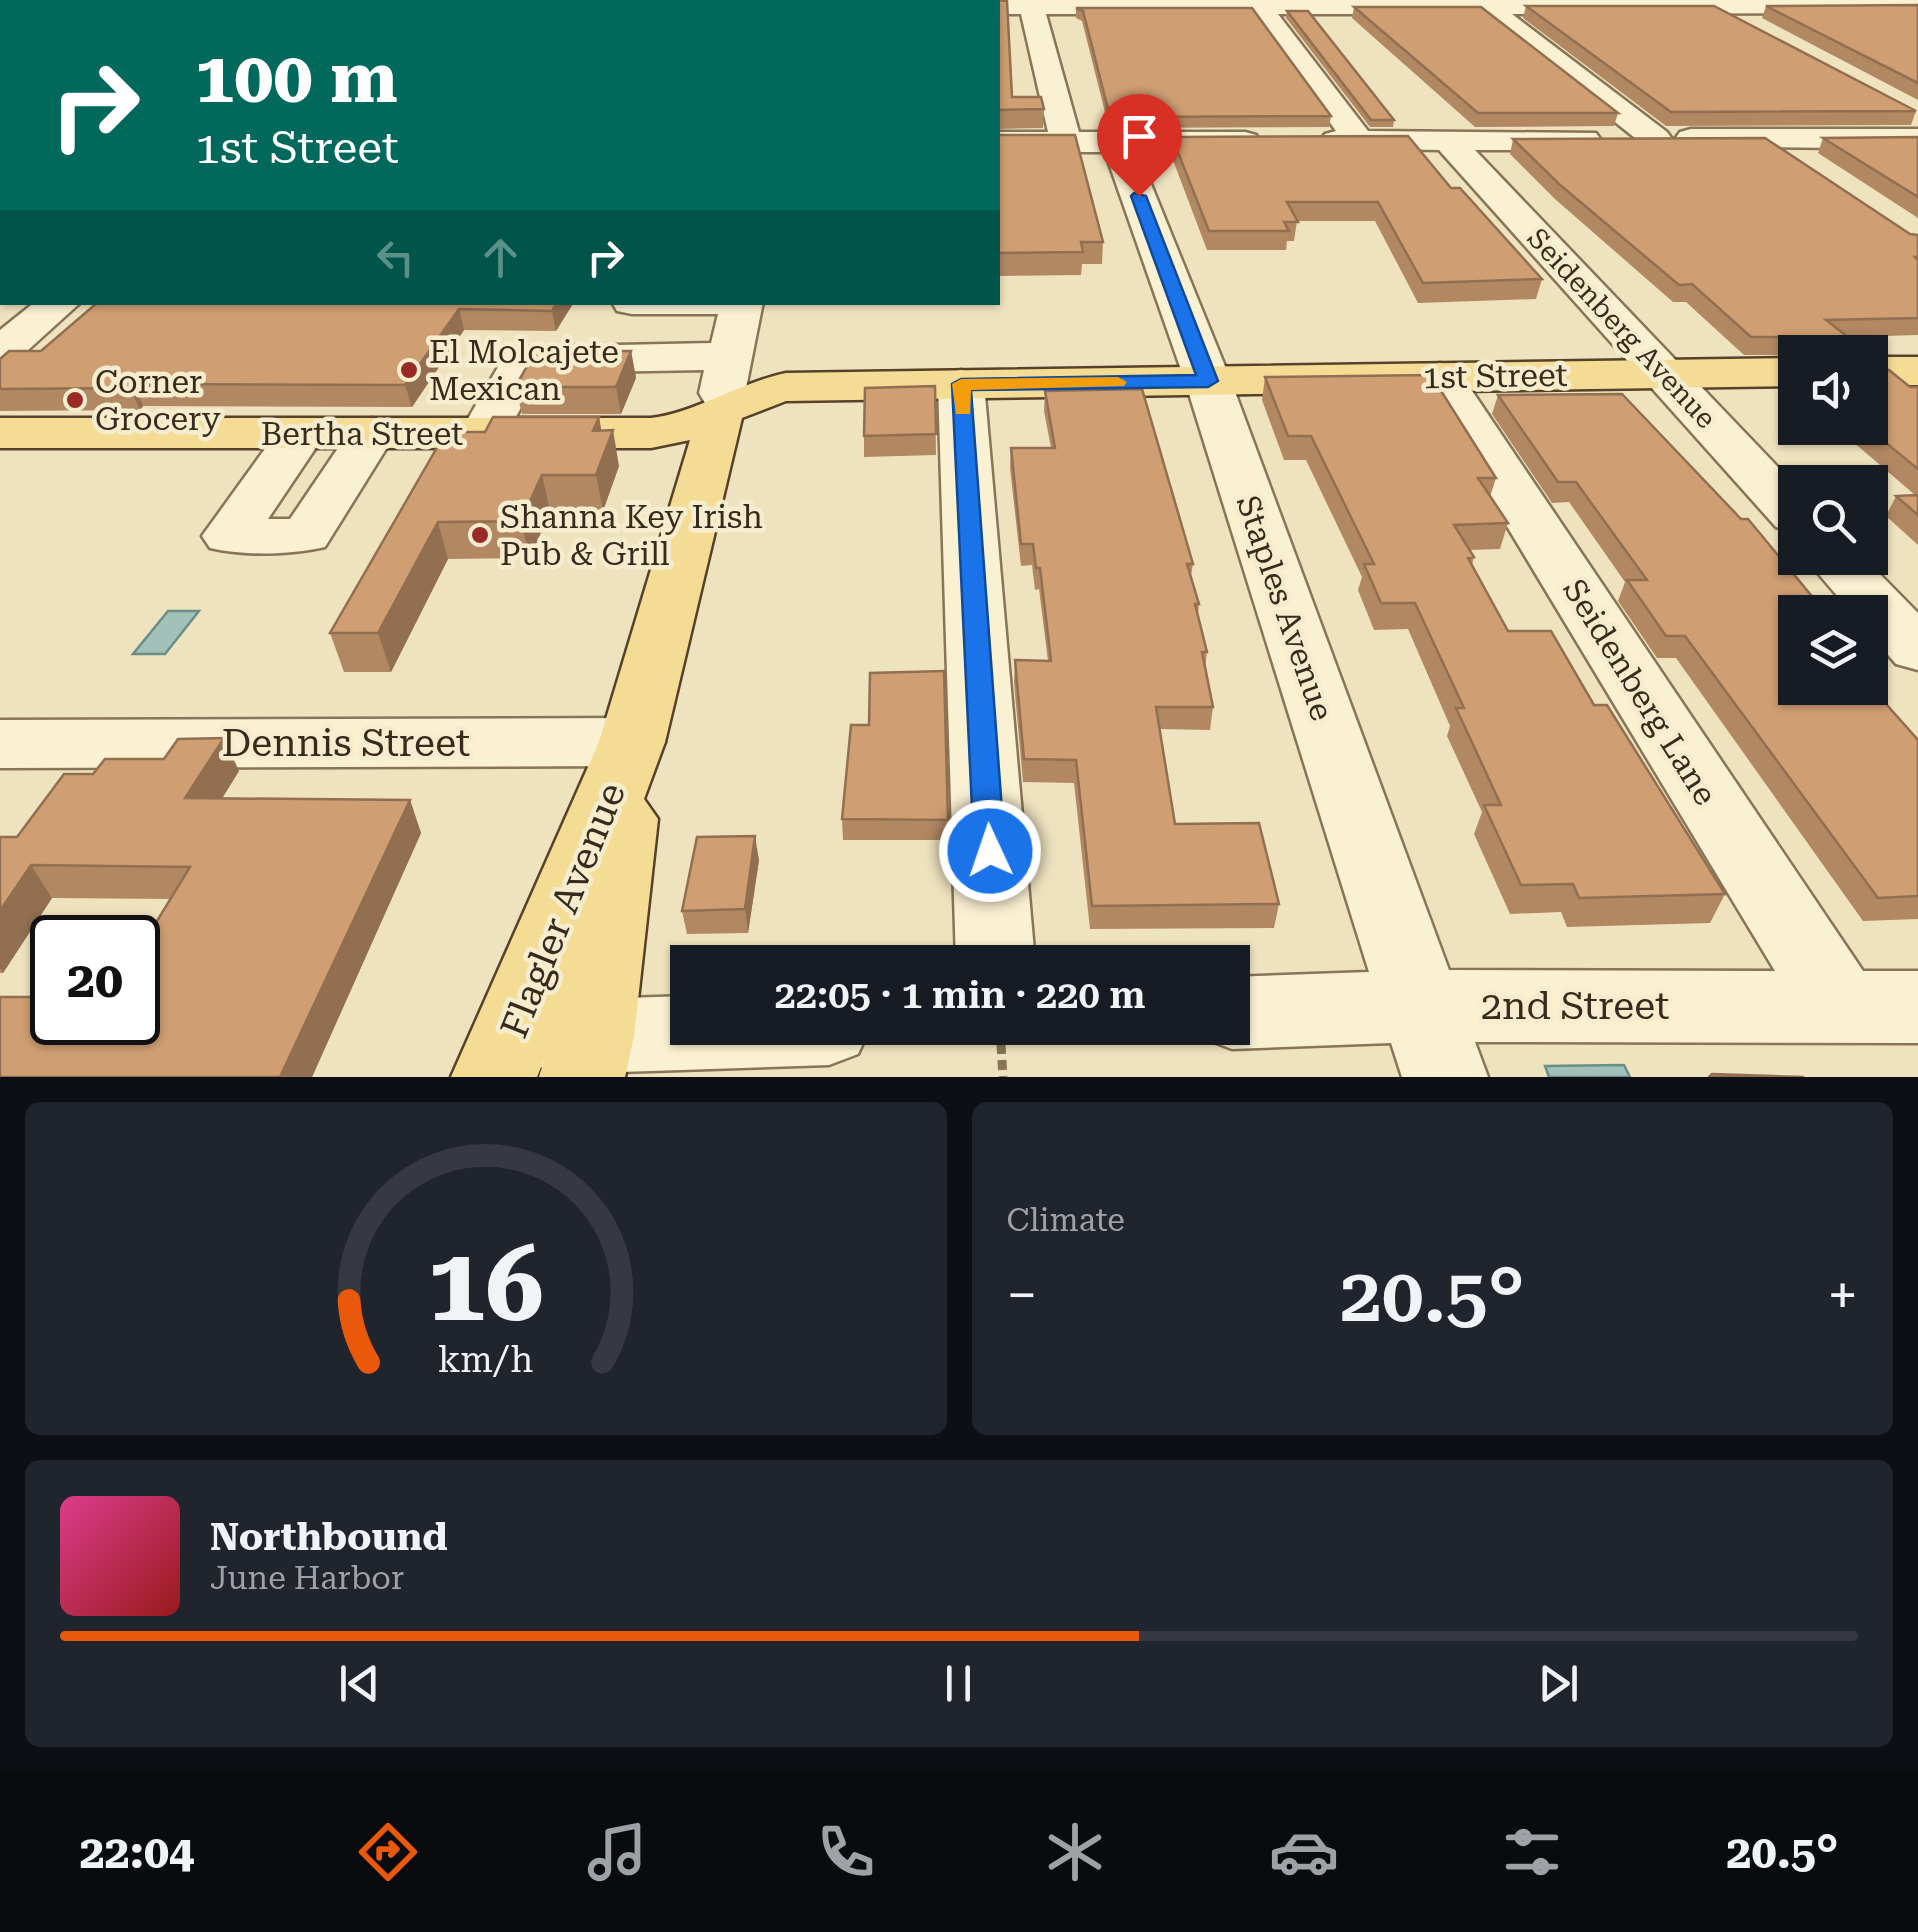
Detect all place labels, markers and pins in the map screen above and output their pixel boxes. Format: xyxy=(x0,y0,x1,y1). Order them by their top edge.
pin xyxy=(1097,94,1182,197)
place label: El Molcajete Mexican xyxy=(429,333,619,408)
marker: El Molcajete Mexican xyxy=(398,359,420,381)
place label: Corner Grocery xyxy=(95,363,221,438)
marker: Corner Grocery xyxy=(64,389,86,411)
place label: Shanna Key Irish Pub & Grill xyxy=(500,498,763,573)
marker: Shanna Key Irish Pub & Grill xyxy=(469,524,491,546)

